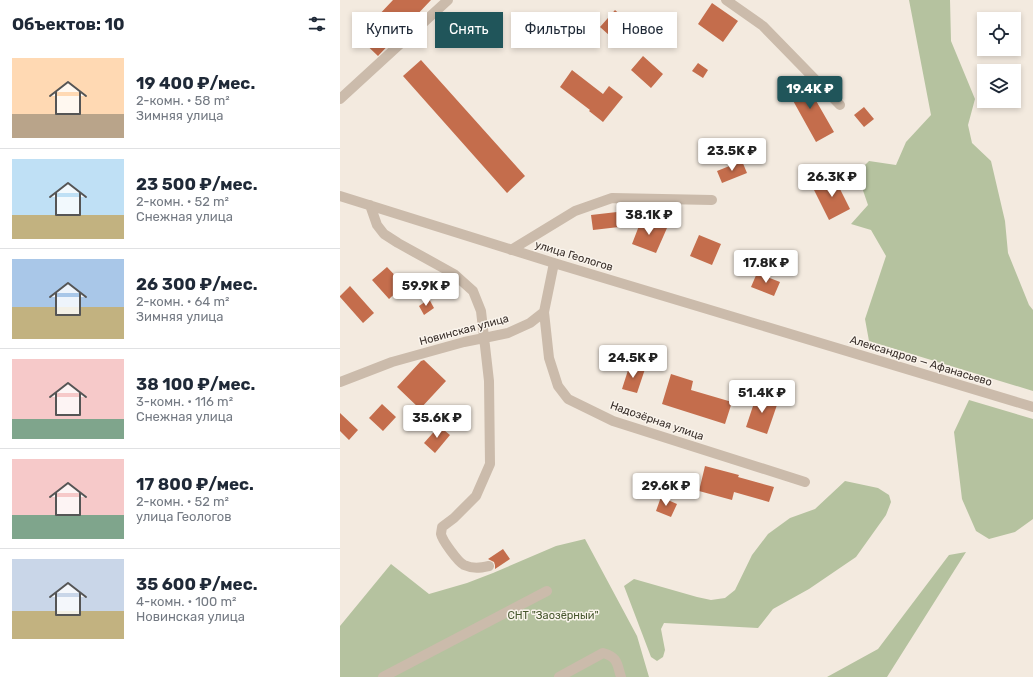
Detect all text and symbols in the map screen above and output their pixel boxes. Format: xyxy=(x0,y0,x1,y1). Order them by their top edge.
chip: Купить xyxy=(352,12,427,48)
chip: Снять xyxy=(435,12,503,48)
chip: Фильтры xyxy=(511,12,600,48)
chip: Новое xyxy=(608,12,677,48)
map controls xyxy=(977,12,1021,108)
button: locate xyxy=(977,12,1021,56)
icon: filters xyxy=(306,13,328,35)
text: Объектов: 10 xyxy=(12,14,125,34)
button: layers xyxy=(977,64,1021,108)
text: 19 400 ₽/мес. xyxy=(136,73,255,93)
icon: home xyxy=(44,74,92,122)
pin: 19.4K ₽ xyxy=(773,76,847,110)
text: 19.4K ₽ xyxy=(786,81,834,96)
text: 2-комн. · 58 m² xyxy=(136,93,230,108)
text: Зимняя улица xyxy=(136,108,224,123)
pin: 23.5K ₽ xyxy=(695,138,769,172)
text: 23.5K ₽ xyxy=(707,143,757,158)
pin: 26.3K ₽ xyxy=(795,164,869,198)
text: 26.3K ₽ xyxy=(807,169,857,184)
text: 23 500 ₽/мес. xyxy=(136,174,257,194)
icon: home xyxy=(44,175,92,223)
text: 2-комн. · 52 m² xyxy=(136,194,229,209)
pin: 38.1K ₽ xyxy=(612,202,686,236)
text: 38.1K ₽ xyxy=(625,207,673,222)
text: Снежная улица xyxy=(136,209,233,224)
street label: улица Геологов xyxy=(533,238,615,274)
pin: 17.8K ₽ xyxy=(729,250,803,284)
text: 17.8K ₽ xyxy=(743,255,789,270)
pin: 59.9K ₽ xyxy=(389,273,463,307)
text: 26 300 ₽/мес. xyxy=(136,274,258,294)
icon: home xyxy=(44,275,92,323)
text: 59.9K ₽ xyxy=(402,278,450,293)
text: 2-комн. · 64 m² xyxy=(136,294,230,309)
text: Зимняя улица xyxy=(136,309,224,324)
street label: Новинская улица xyxy=(418,312,510,348)
street label: Александров — Афанасьево xyxy=(848,333,994,389)
pin: 24.5K ₽ xyxy=(596,345,670,379)
text: 24.5K ₽ xyxy=(608,350,658,365)
text: 38 100 ₽/мес. xyxy=(136,374,255,394)
icon: home xyxy=(44,375,92,423)
pin: 51.4K ₽ xyxy=(725,380,799,414)
text: 51.4K ₽ xyxy=(738,385,786,400)
text: 3-комн. · 116 m² xyxy=(136,394,233,409)
street label: Надозёрная улица xyxy=(608,399,706,443)
pin: 35.6K ₽ xyxy=(400,405,474,439)
text: Снежная улица xyxy=(136,409,233,424)
text: 35.6K ₽ xyxy=(412,410,462,425)
pin: 29.6K ₽ xyxy=(629,473,703,507)
text: 17 800 ₽/мес. xyxy=(136,474,254,494)
icon: home xyxy=(44,475,92,523)
text: 29.6K ₽ xyxy=(642,478,690,493)
text: 2-комн. · 52 m² xyxy=(136,494,229,509)
text: улица Геологов xyxy=(136,509,232,524)
text: 35 600 ₽/мес. xyxy=(136,574,258,594)
icon: home xyxy=(44,575,92,623)
text: 4-комн. · 100 m² xyxy=(136,594,236,609)
text: Новинская улица xyxy=(136,609,245,624)
park label: СНТ "Заозёрный" xyxy=(507,609,599,622)

